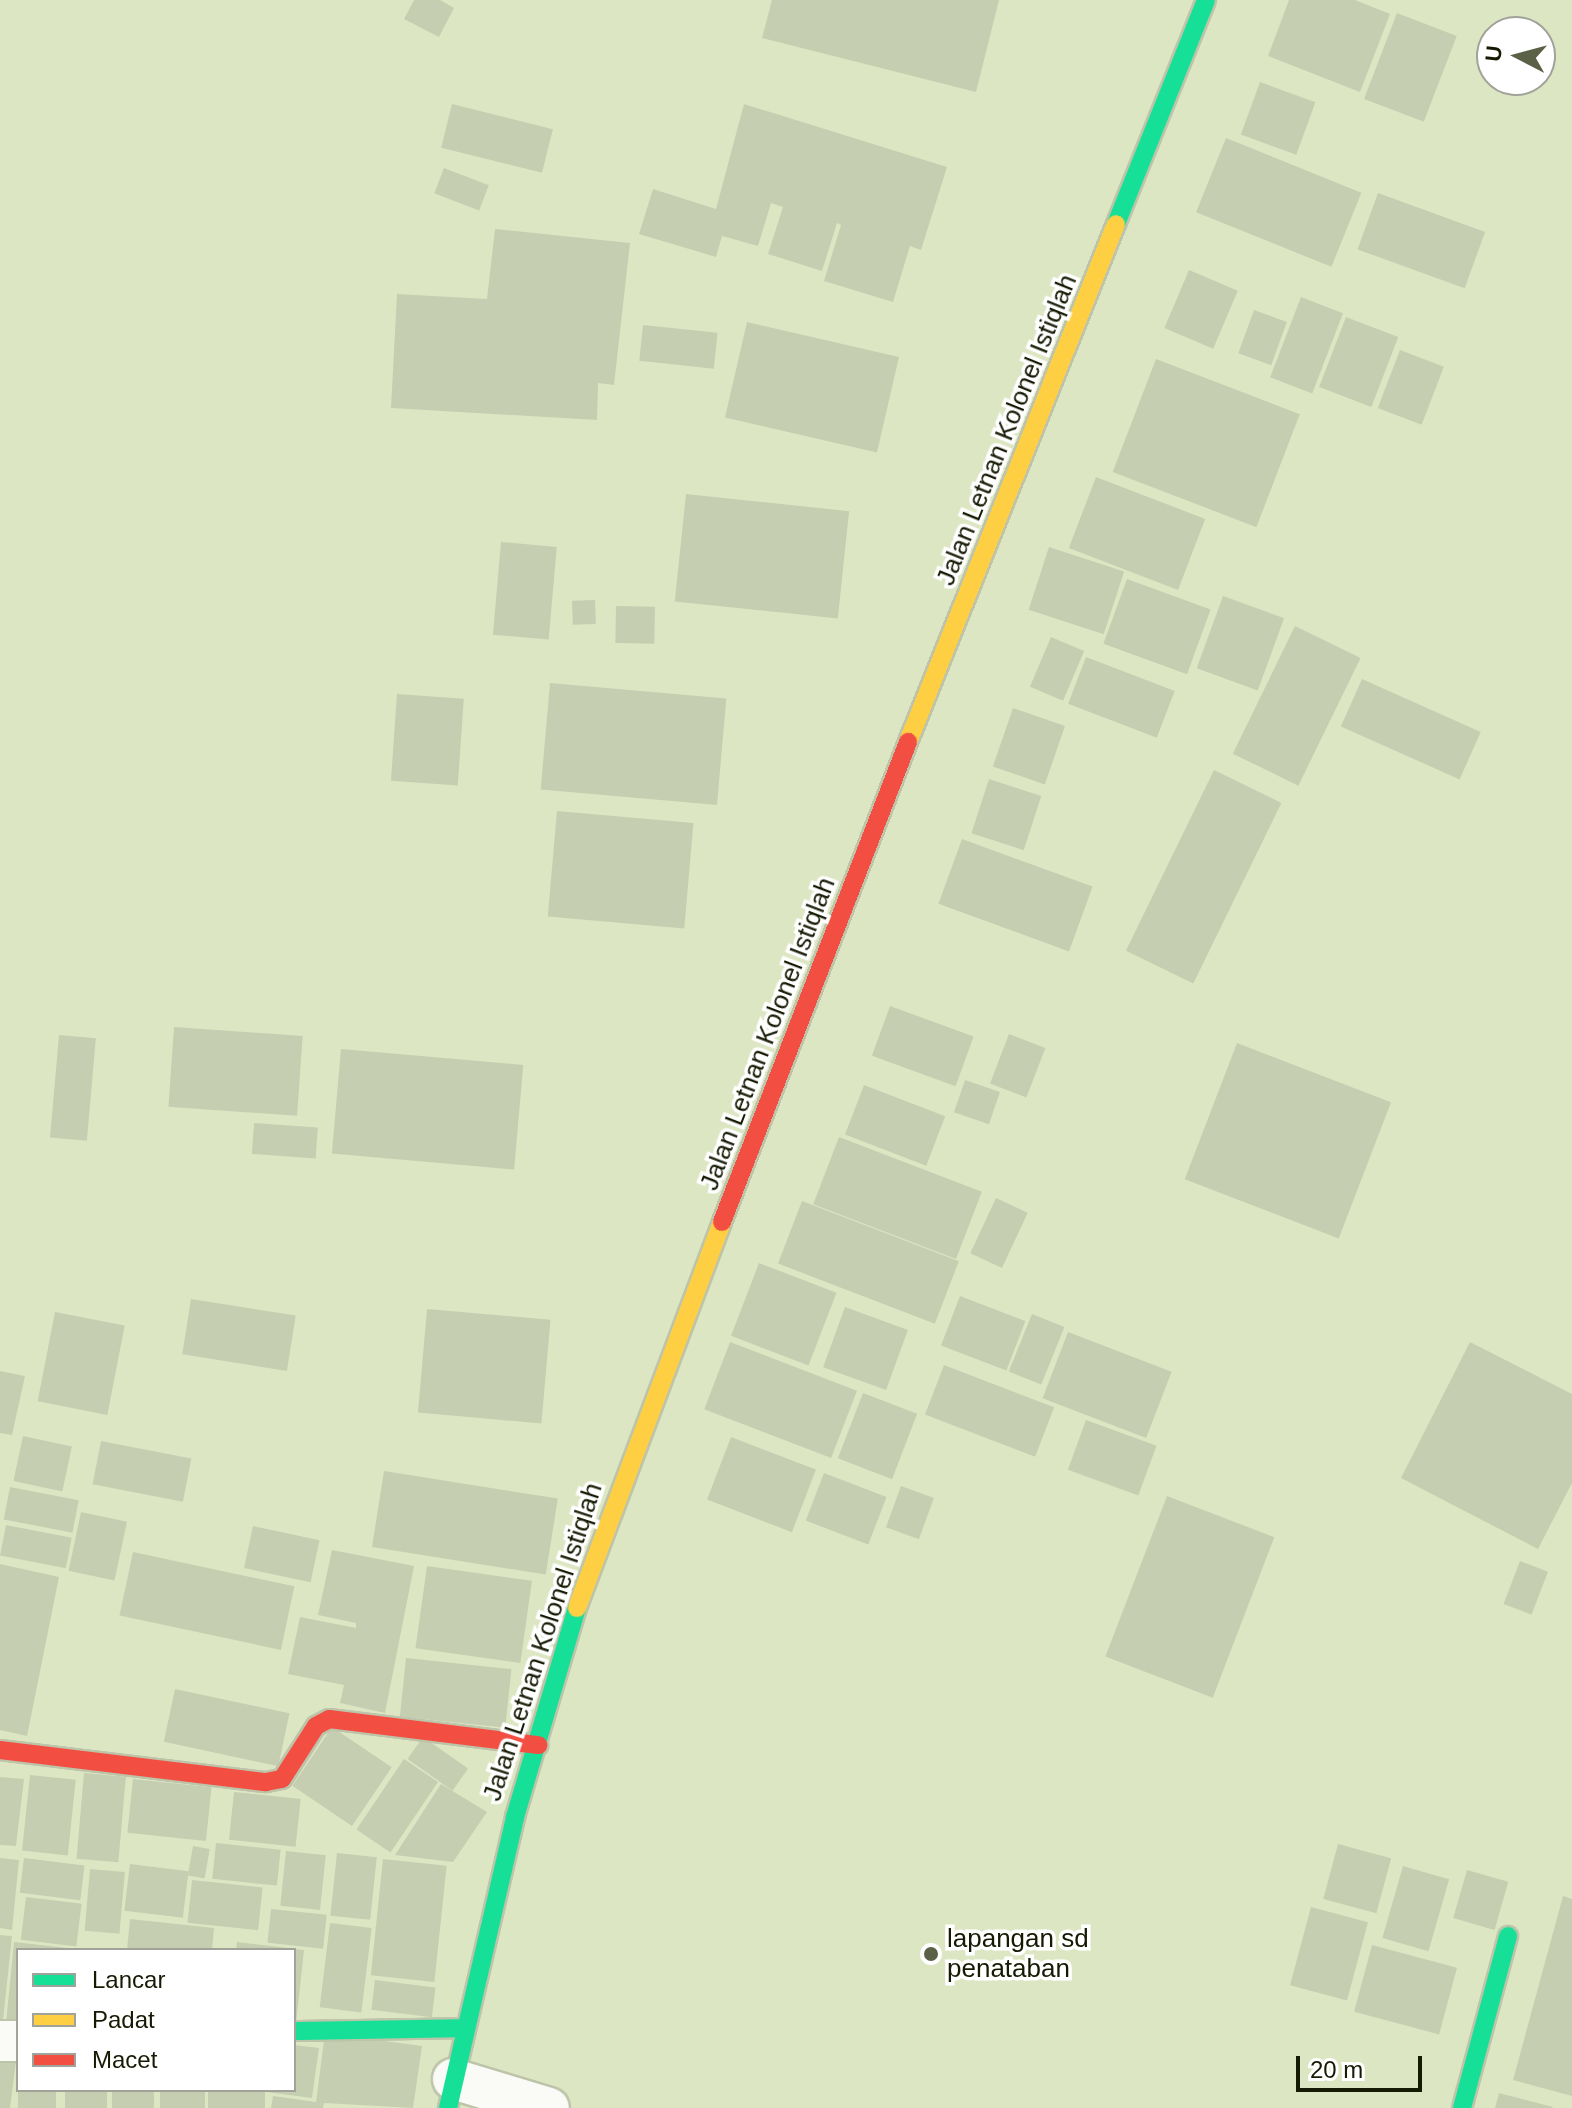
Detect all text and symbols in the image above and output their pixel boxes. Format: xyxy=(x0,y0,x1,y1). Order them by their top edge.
north arrow xyxy=(1476,16,1556,96)
text: U xyxy=(1480,44,1507,63)
street label: Jalan Letnan Kolonel Istiqlah xyxy=(930,270,1084,590)
street label: Jalan Letnan Kolonel Istiqlah xyxy=(694,873,842,1195)
street label: Jalan Letnan Kolonel Istiqlah xyxy=(477,1479,609,1805)
place label: lapangan sd penataban xyxy=(947,1923,1089,1984)
marker: lapangan sd penataban xyxy=(922,1945,940,1963)
legend xyxy=(16,1948,296,2092)
text: Lancar xyxy=(92,1966,165,1993)
text: Padat xyxy=(92,2006,155,2033)
scale bar xyxy=(1300,2040,1426,2090)
text: Macet xyxy=(92,2046,157,2073)
text: 20 m xyxy=(1310,2056,1363,2083)

